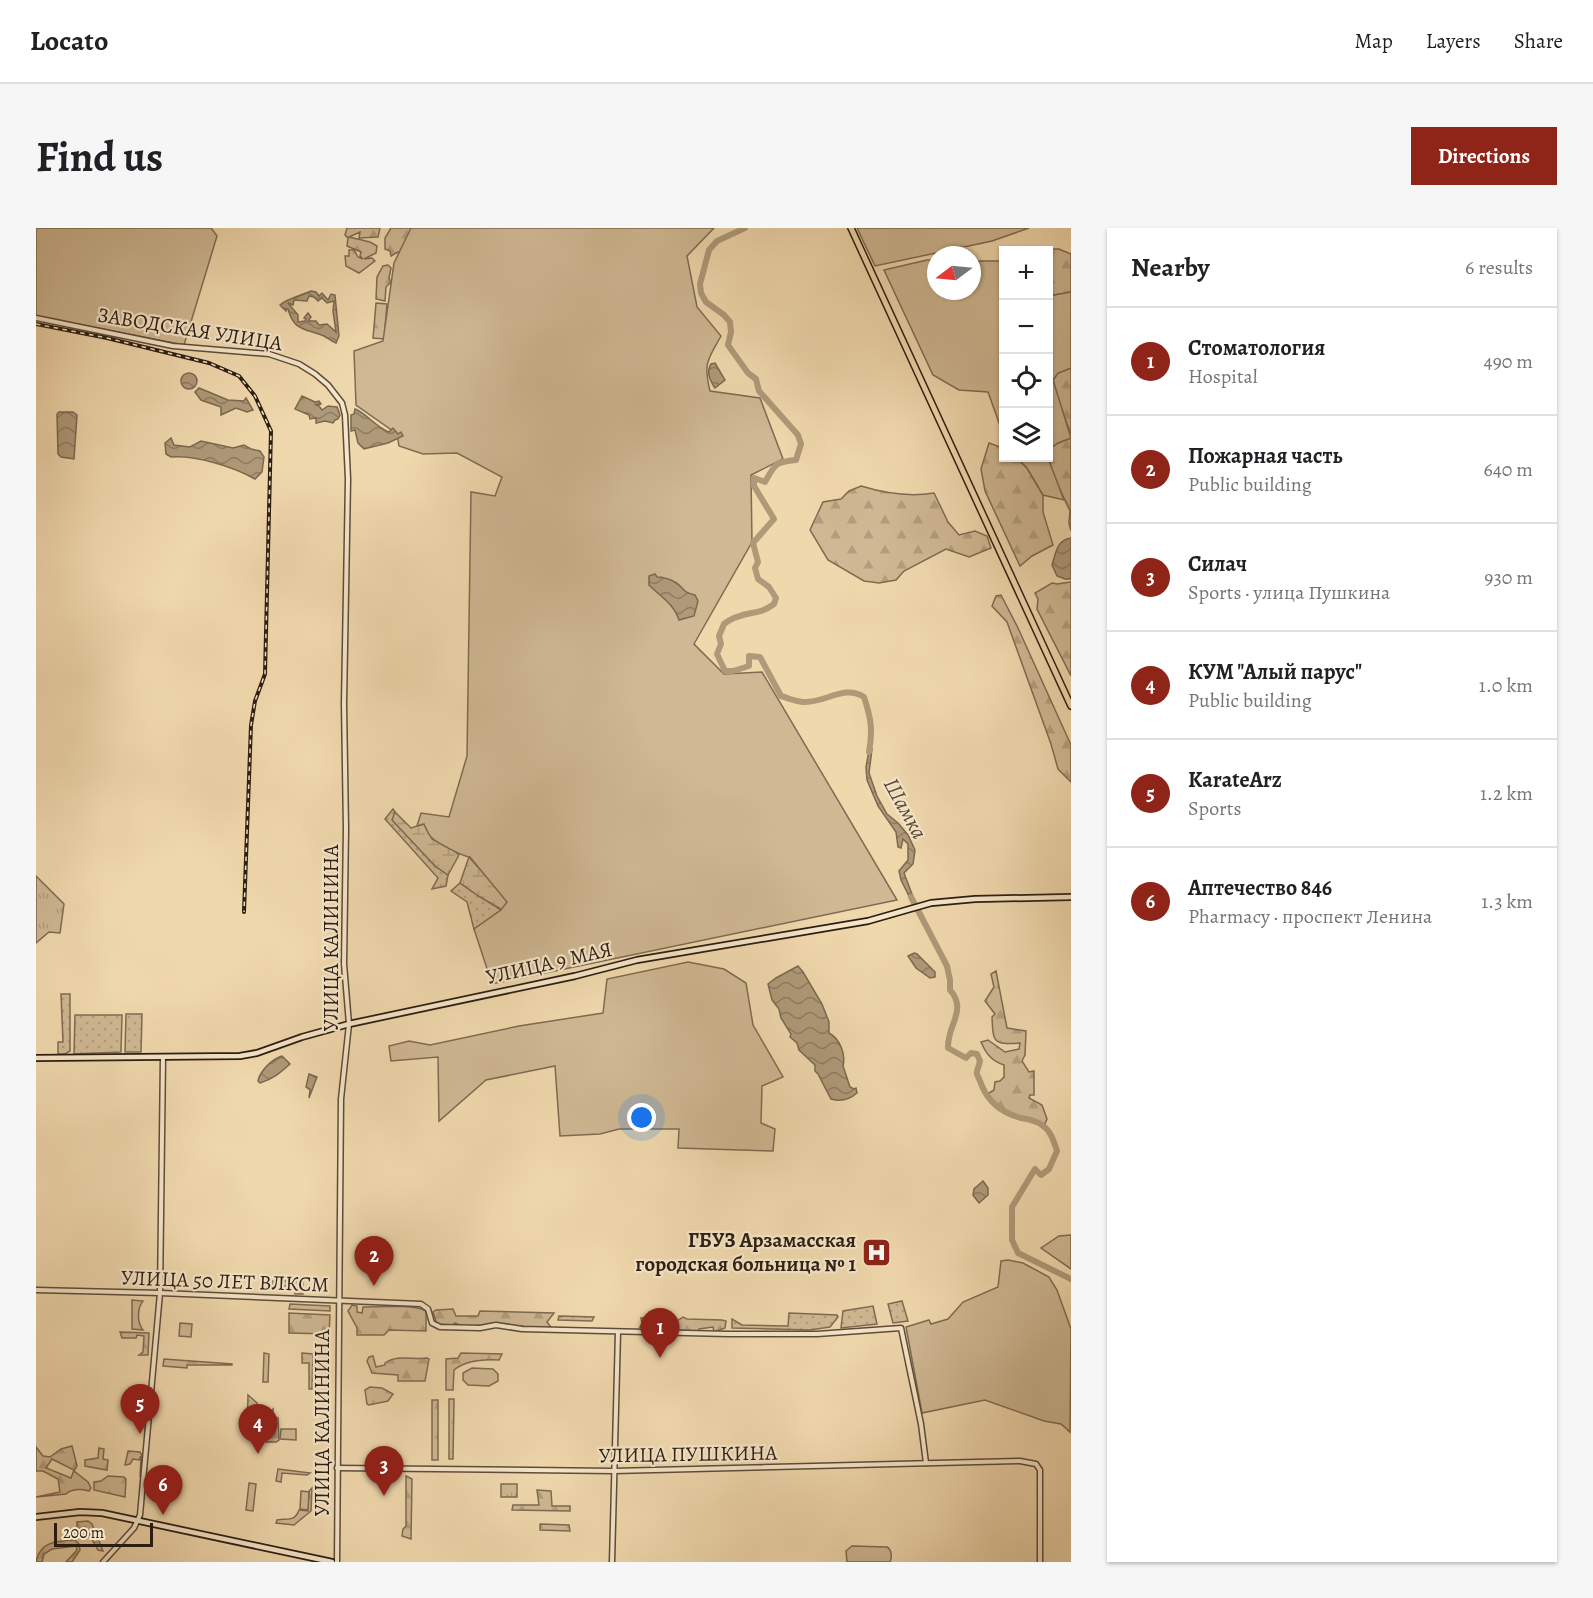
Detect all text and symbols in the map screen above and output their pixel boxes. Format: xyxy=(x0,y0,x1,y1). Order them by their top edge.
text: Locato xyxy=(30,22,108,60)
text: Map xyxy=(1354,27,1393,55)
text: Layers xyxy=(1426,27,1481,55)
text: Share xyxy=(1514,27,1563,55)
button: Directions xyxy=(1411,127,1557,185)
text: Find us xyxy=(36,128,163,185)
north arrow xyxy=(927,246,981,300)
map controls xyxy=(999,246,1053,462)
button: + xyxy=(999,246,1053,300)
text: Nearby xyxy=(1131,250,1210,285)
text: 6 results xyxy=(1465,254,1533,281)
button: − xyxy=(999,300,1053,354)
street label: ЗАВОДСКАЯ УЛИЦА xyxy=(96,301,285,358)
text: Стоматология xyxy=(1188,333,1325,363)
text: 1 xyxy=(1147,348,1154,375)
text: 490 m xyxy=(1484,348,1533,375)
button: locate xyxy=(999,354,1053,408)
text: Hospital xyxy=(1188,363,1258,390)
button: layers xyxy=(999,408,1053,462)
text: Пожарная часть xyxy=(1188,441,1343,471)
text: 2 xyxy=(1146,456,1155,483)
text: 640 m xyxy=(1483,456,1533,483)
text: Public building xyxy=(1188,471,1312,498)
text: Силач xyxy=(1188,549,1247,579)
text: 3 xyxy=(1146,564,1155,591)
text: 930 m xyxy=(1484,564,1533,591)
text: Sports · улица Пушкина xyxy=(1188,579,1390,606)
text: КУМ "Алый парус" xyxy=(1188,657,1362,687)
text: 4 xyxy=(1146,672,1155,699)
text: 1.0 km xyxy=(1479,672,1533,699)
text: Public building xyxy=(1188,687,1312,714)
text: KarateArz xyxy=(1188,765,1282,795)
water label: Шамка xyxy=(876,772,934,845)
text: 5 xyxy=(1146,780,1155,807)
text: 1.2 km xyxy=(1480,780,1533,807)
text: Sports xyxy=(1188,795,1241,822)
street label: УЛИЦА КАЛИНИНА xyxy=(317,844,345,1031)
text: Аптечество 846 xyxy=(1188,873,1332,903)
text: 6 xyxy=(1146,888,1155,915)
text: 1.3 km xyxy=(1481,888,1533,915)
text: Pharmacy · проспект Ленина xyxy=(1188,903,1432,930)
street label: УЛИЦА 9 МАЯ xyxy=(483,935,615,991)
your location xyxy=(627,1103,656,1132)
place label: ГБУЗ Арзамасская городская больница № 1 xyxy=(635,1226,856,1278)
pin: 2 xyxy=(354,1236,394,1286)
hospital icon: ГБУЗ Арзамасская городская больница № 1 xyxy=(861,1236,893,1268)
street label: УЛИЦА 50 ЛЕТ ВЛКСМ xyxy=(120,1263,330,1299)
pin: 1 xyxy=(640,1308,680,1358)
street label: УЛИЦА КАЛИНИНА xyxy=(308,1329,336,1516)
pin: 5 xyxy=(120,1384,160,1434)
pin: 4 xyxy=(238,1404,278,1454)
street label: УЛИЦА ПУШКИНА xyxy=(598,1438,778,1470)
pin: 3 xyxy=(364,1446,404,1496)
pin: 6 xyxy=(144,1466,182,1515)
scale bar xyxy=(54,1520,153,1548)
text: 200 m xyxy=(63,1522,104,1544)

